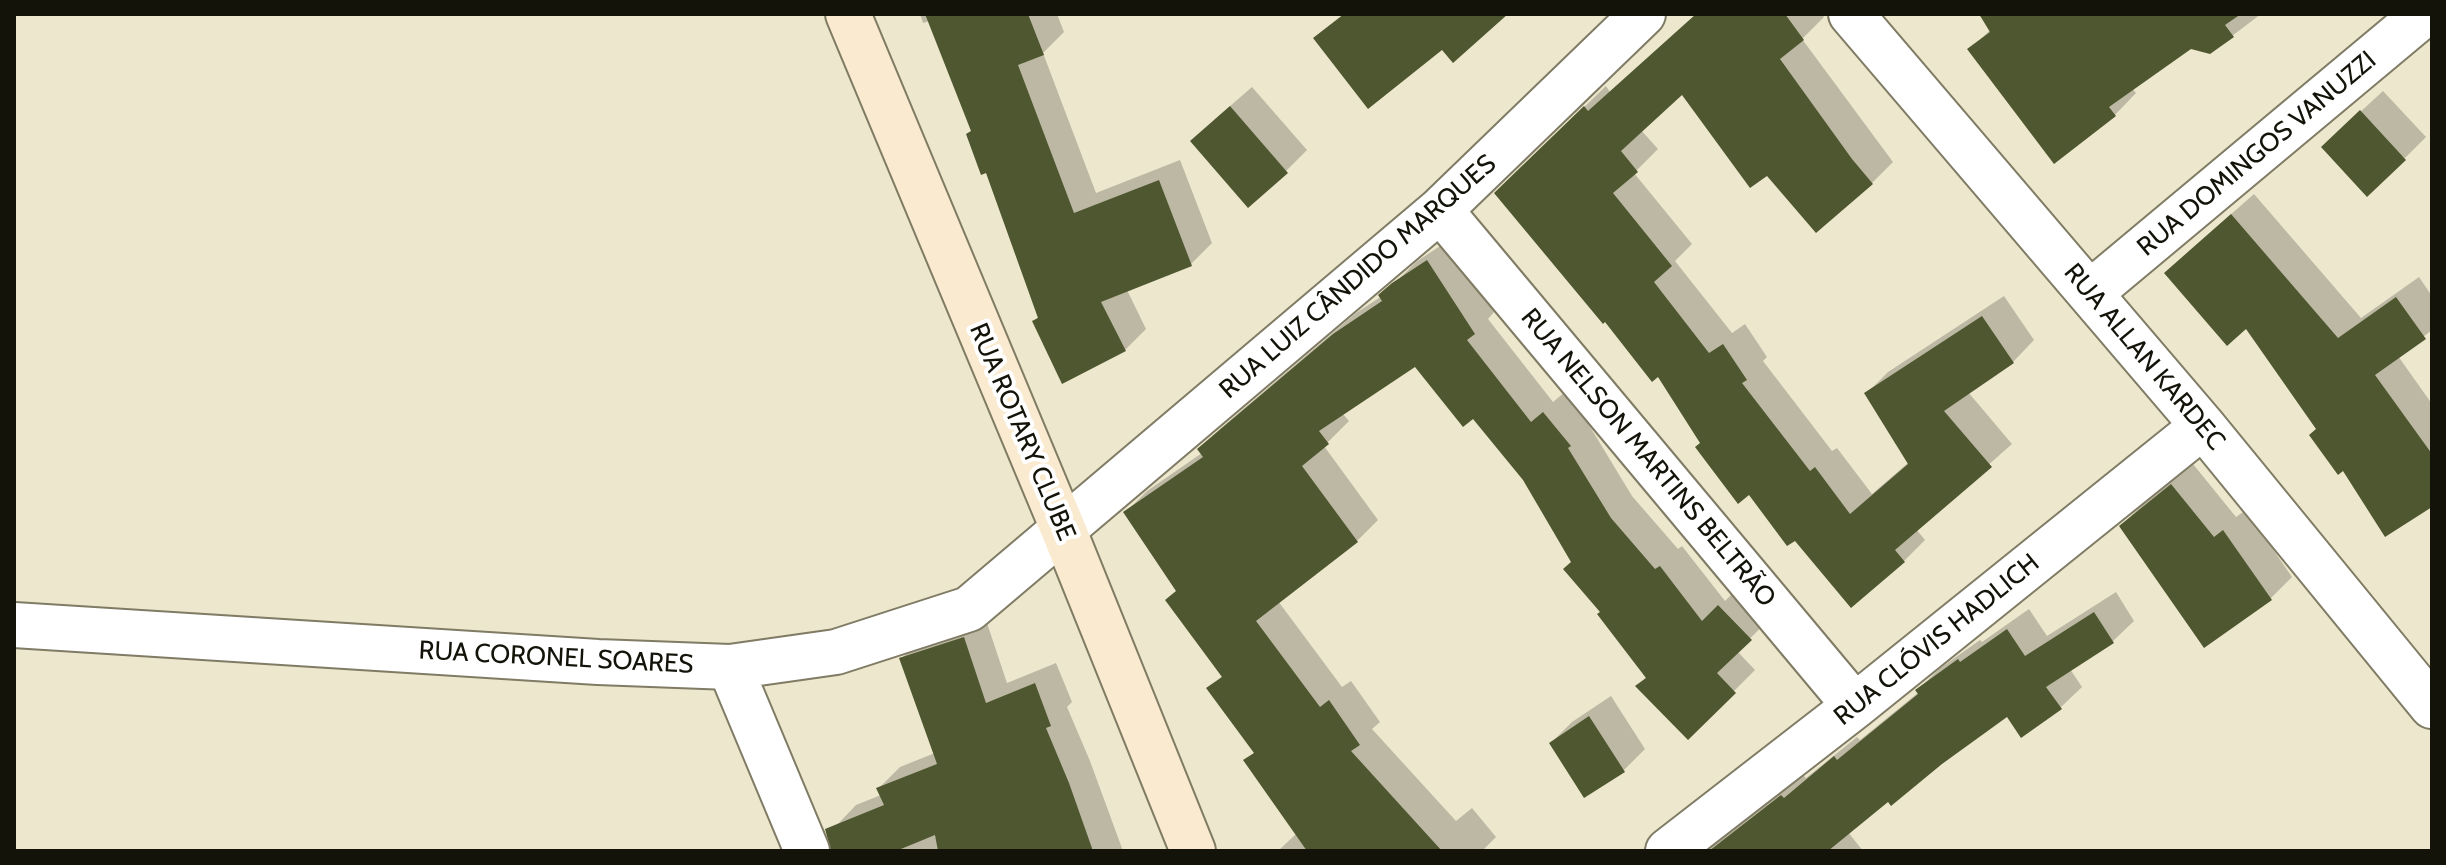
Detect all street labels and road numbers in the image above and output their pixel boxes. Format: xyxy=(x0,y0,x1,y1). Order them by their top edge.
street label: RUA DOMINGOS VANUZZI xyxy=(2131,45,2383,263)
street label: RUA LUIZ CÂNDIDO MARQUES xyxy=(1213,148,1503,406)
street label: RUA ALLAN KARDEC xyxy=(2057,257,2231,457)
street label: RUA NELSON MARTINS BELTRÃO xyxy=(1514,302,1782,614)
street label: RUA ROTARY CLUBE xyxy=(962,319,1082,545)
street label: RUA CLÓVIS HADLICH xyxy=(1828,548,2046,732)
street label: RUA CORONEL SOARES xyxy=(418,635,694,681)

